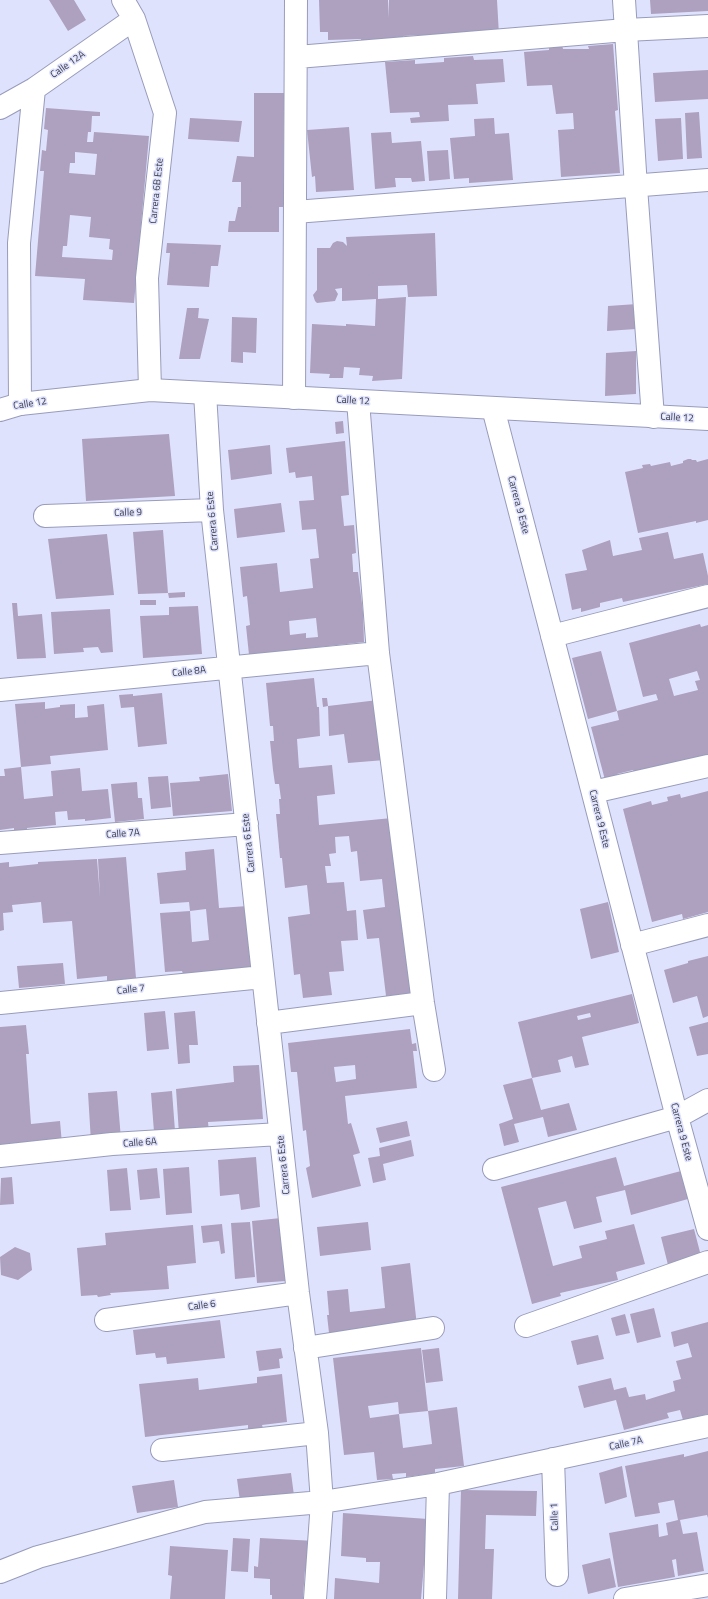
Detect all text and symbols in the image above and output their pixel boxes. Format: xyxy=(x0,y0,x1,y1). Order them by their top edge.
street label: Calle 12A xyxy=(48,49,88,81)
street label: Carrera 6B Este xyxy=(148,158,166,224)
street label: Calle 12 xyxy=(336,394,370,408)
street label: Calle 12 xyxy=(13,395,47,413)
street label: Calle 12 xyxy=(660,411,694,425)
street label: Carrera 9 Este xyxy=(505,475,531,535)
street label: Carrera 6 Este xyxy=(204,491,222,551)
street label: Calle 9 xyxy=(114,507,142,519)
street label: Calle 8A xyxy=(172,664,206,680)
street label: Carrera 9 Este xyxy=(586,789,612,849)
street label: Carrera 6 Este xyxy=(240,813,258,873)
street label: Calle 7A xyxy=(106,827,140,841)
street label: Calle 7 xyxy=(116,983,146,997)
street label: Carrera 9 Este xyxy=(668,1102,694,1162)
street label: Carrera 6 Este xyxy=(275,1135,293,1195)
street label: Calle 6A xyxy=(123,1136,157,1150)
street label: Calle 6 xyxy=(187,1298,217,1314)
street label: Calle 7A xyxy=(608,1435,644,1453)
street label: Calle 1 xyxy=(549,1503,561,1531)

